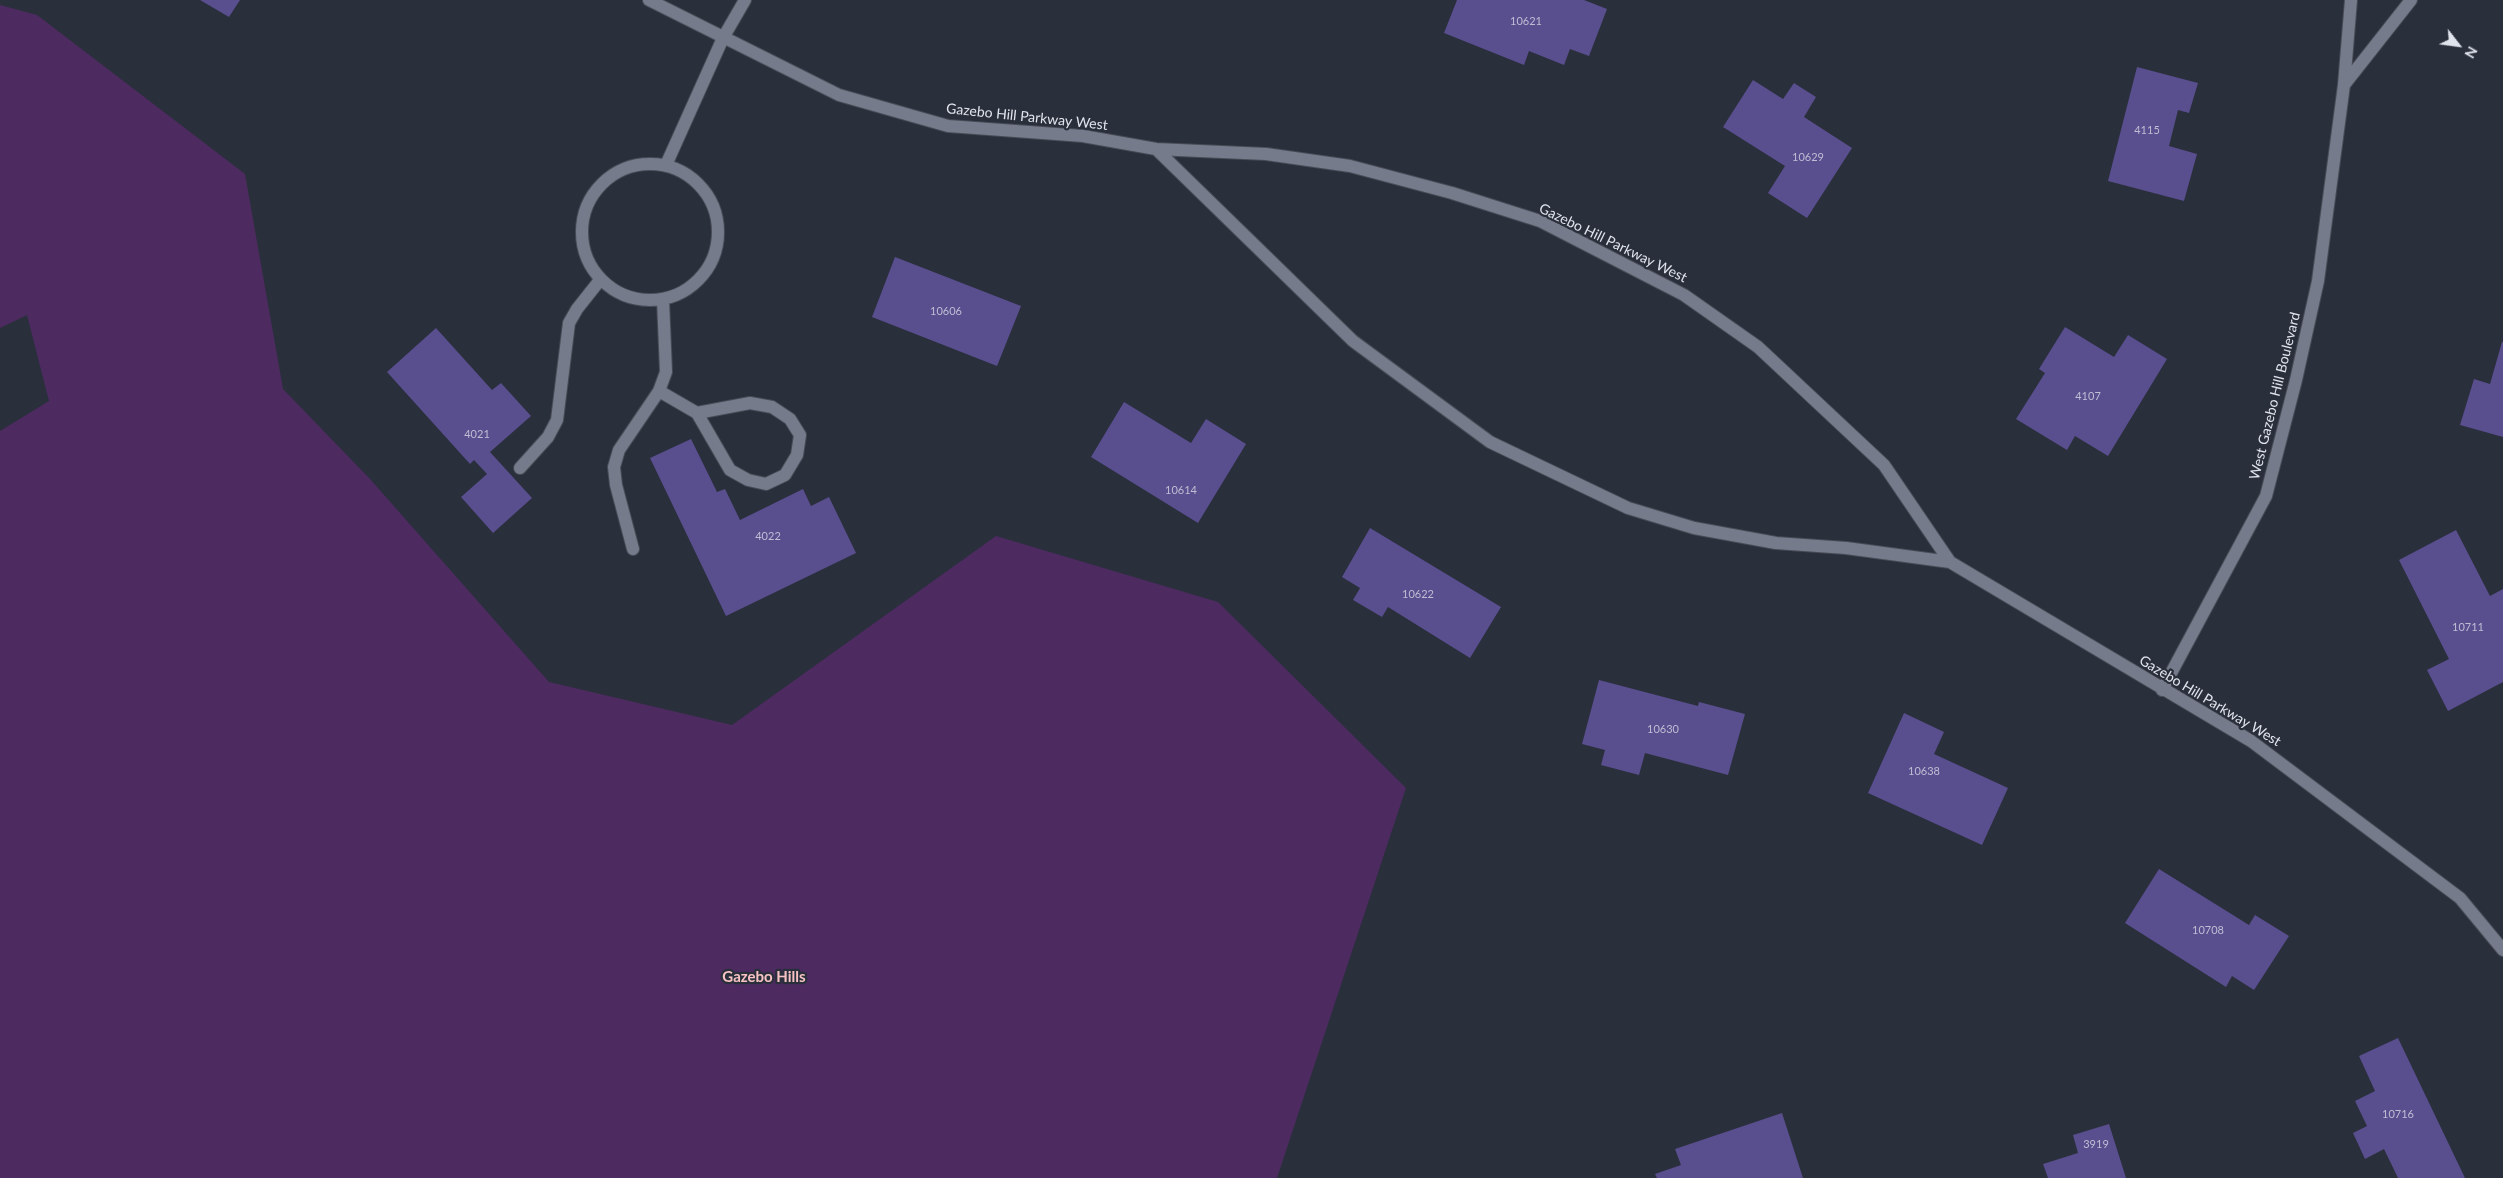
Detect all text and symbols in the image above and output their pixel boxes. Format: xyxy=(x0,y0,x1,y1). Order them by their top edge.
house number: 10621 xyxy=(1510,14,1542,28)
north arrow xyxy=(2433,20,2483,70)
text: N xyxy=(2461,44,2481,62)
street label: Gazebo Hill Parkway West xyxy=(945,100,1109,134)
house number: 4115 xyxy=(2134,123,2160,137)
house number: 10629 xyxy=(1792,150,1824,164)
street label: Gazebo Hill Parkway West xyxy=(1536,200,1690,286)
house number: 10606 xyxy=(930,304,962,318)
street label: West Gazebo Hill Boulevard xyxy=(2246,311,2304,481)
house number: 4107 xyxy=(2075,389,2101,403)
house number: 4021 xyxy=(464,427,490,441)
house number: 10614 xyxy=(1165,483,1197,497)
house number: 4022 xyxy=(755,529,781,543)
house number: 10622 xyxy=(1402,587,1434,601)
house number: 10711 xyxy=(2452,620,2484,634)
street label: Gazebo Hill Parkway West xyxy=(2136,652,2284,750)
house number: 10630 xyxy=(1647,722,1679,736)
house number: 10638 xyxy=(1908,764,1940,778)
house number: 10708 xyxy=(2192,923,2224,937)
district label: Gazebo Hills xyxy=(722,968,806,986)
house number: 10716 xyxy=(2382,1107,2414,1121)
house number: 3919 xyxy=(2083,1137,2109,1151)

